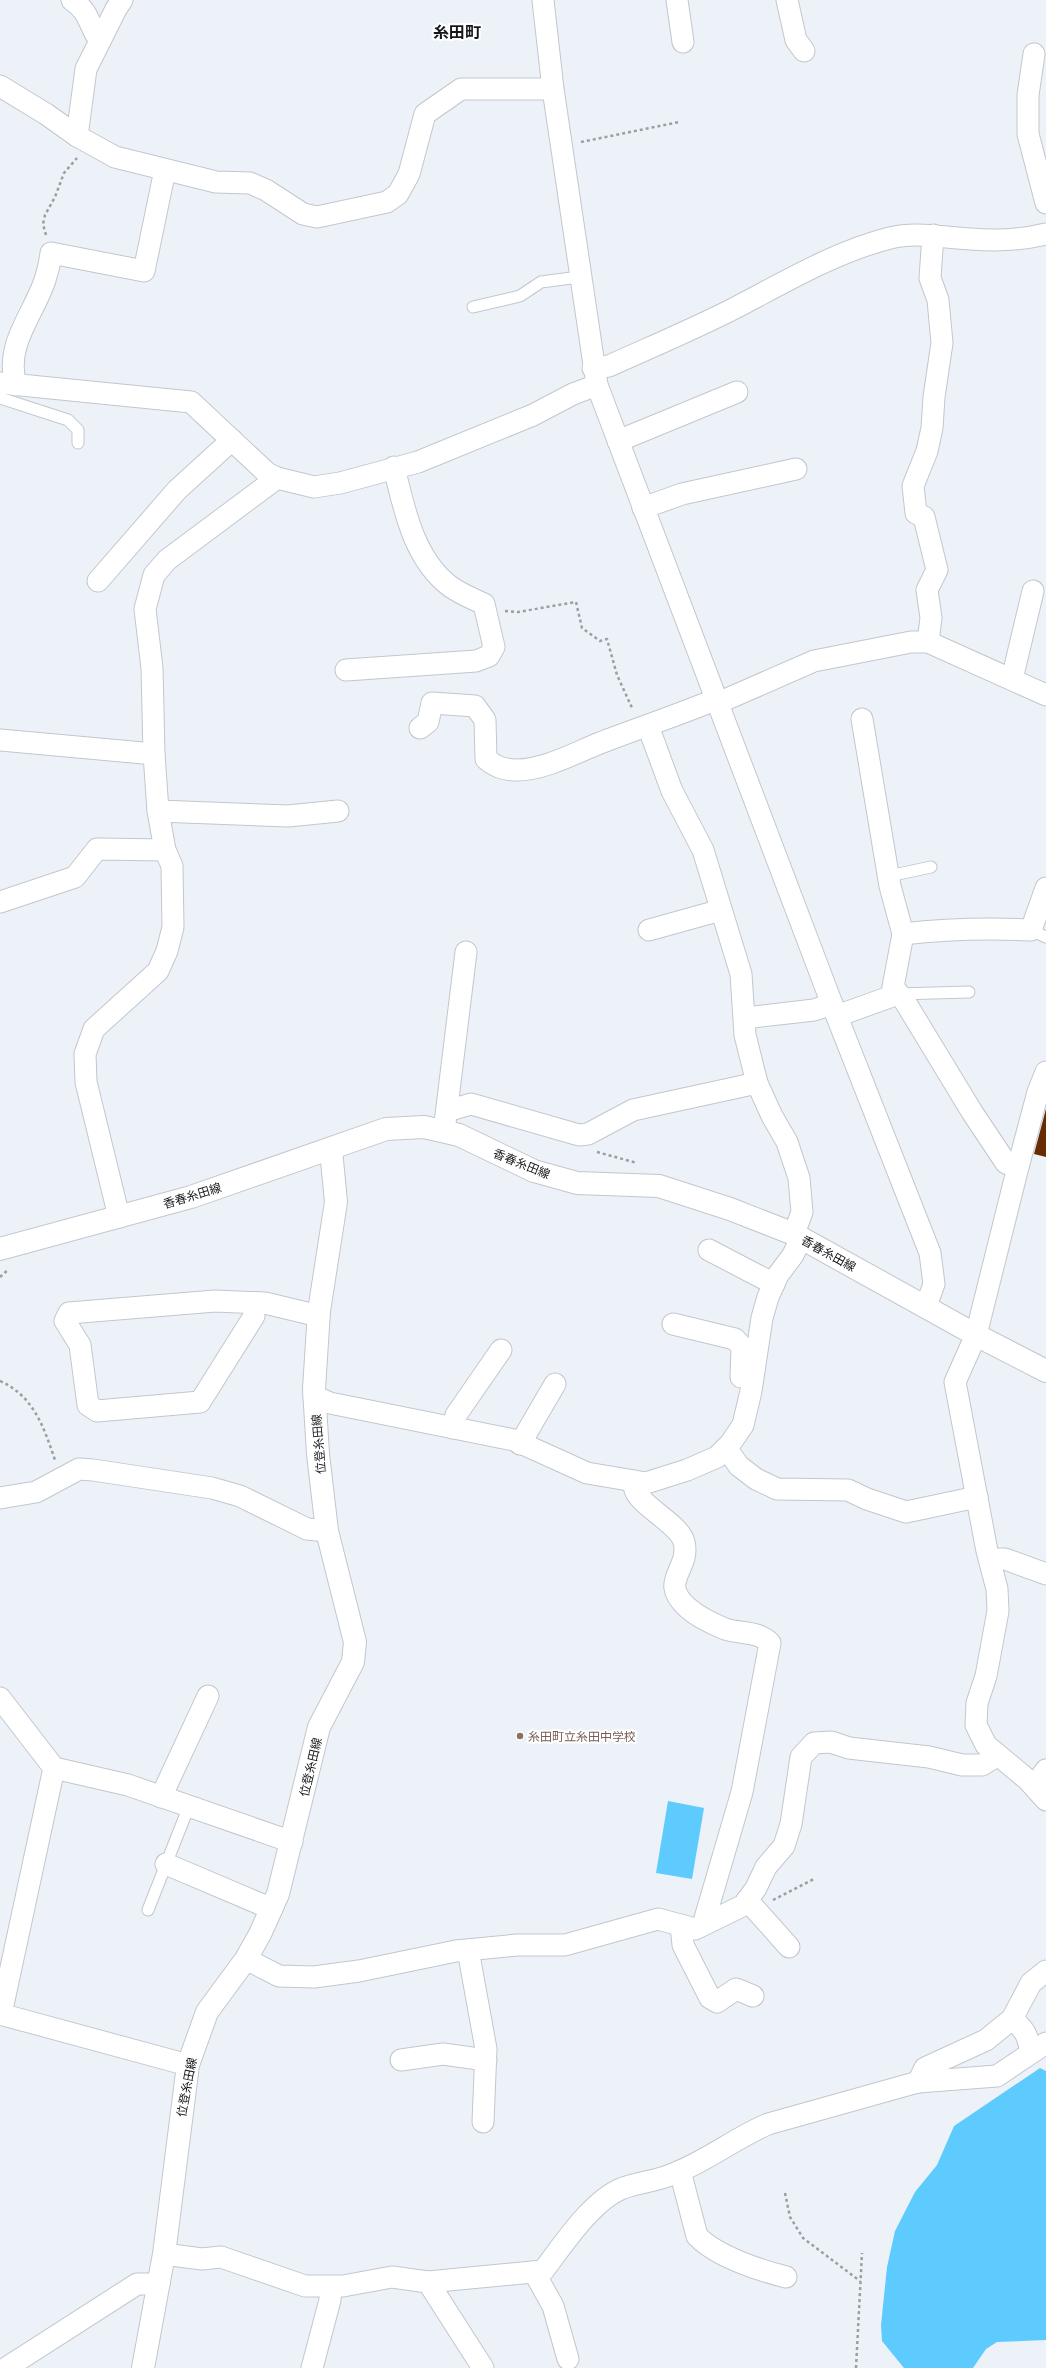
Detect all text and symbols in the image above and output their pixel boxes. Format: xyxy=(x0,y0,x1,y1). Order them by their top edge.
district label: 糸田町 xyxy=(433,19,481,43)
street label: 香春糸田線 xyxy=(491,1143,553,1183)
street label: 香春糸田線 xyxy=(161,1178,223,1212)
street label: 香春糸田線 xyxy=(798,1231,860,1275)
street label: 位登糸田線 xyxy=(306,1413,330,1475)
place label: 糸田町立糸田中学校 xyxy=(528,1727,636,1745)
marker: 糸田町立糸田中学校 xyxy=(515,1731,525,1741)
street label: 位登糸田線 xyxy=(294,1736,326,1798)
street label: 位登糸田線 xyxy=(171,2056,201,2118)

